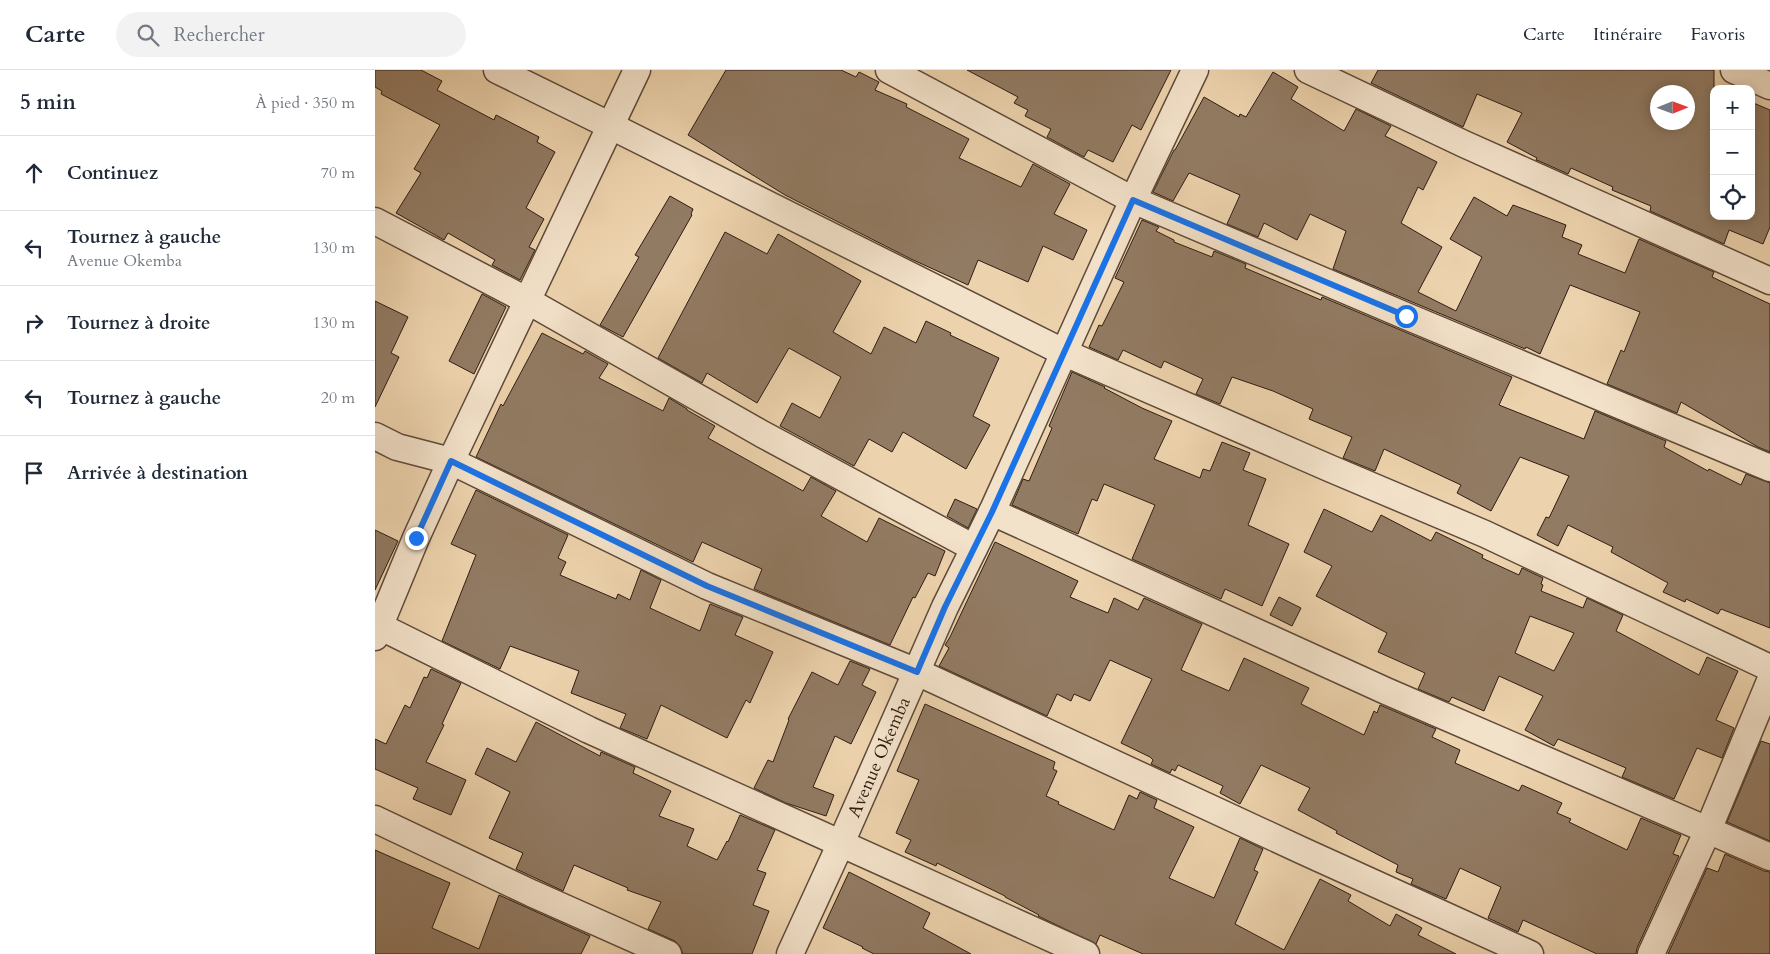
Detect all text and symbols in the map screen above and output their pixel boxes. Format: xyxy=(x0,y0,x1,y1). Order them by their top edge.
search box xyxy=(116,12,466,57)
text: Carte xyxy=(25,18,86,51)
icon: search xyxy=(134,21,162,49)
text: Rechercher xyxy=(174,22,265,48)
text: Carte xyxy=(1523,22,1565,47)
text: Itinéraire xyxy=(1593,22,1662,47)
text: Favoris xyxy=(1690,22,1745,47)
north arrow xyxy=(1650,85,1695,130)
map controls xyxy=(1710,85,1755,220)
button: + xyxy=(1710,85,1755,130)
text: 5 min xyxy=(20,88,76,117)
text: À pied · 350 m xyxy=(255,92,355,114)
button: − xyxy=(1710,130,1755,175)
icon: ahead xyxy=(20,159,48,187)
text: Continuez xyxy=(67,160,158,186)
text: 70 m xyxy=(321,162,355,184)
button: locate xyxy=(1710,175,1755,220)
text: Tournez à gauche xyxy=(67,224,221,250)
icon: left xyxy=(20,234,48,262)
text: 130 m xyxy=(313,237,355,259)
text: Avenue Okemba xyxy=(67,250,182,272)
route start xyxy=(1395,305,1418,328)
icon: right xyxy=(20,309,48,337)
text: Tournez à droite xyxy=(67,310,210,336)
text: 130 m xyxy=(313,312,355,334)
icon: left xyxy=(20,384,48,412)
text: Tournez à gauche xyxy=(67,385,221,411)
text: 20 m xyxy=(321,387,355,409)
icon: arrive xyxy=(20,459,48,487)
text: Arrivée à destination xyxy=(67,460,248,486)
route end xyxy=(405,527,428,550)
street label: Avenue Okemba xyxy=(842,693,917,822)

